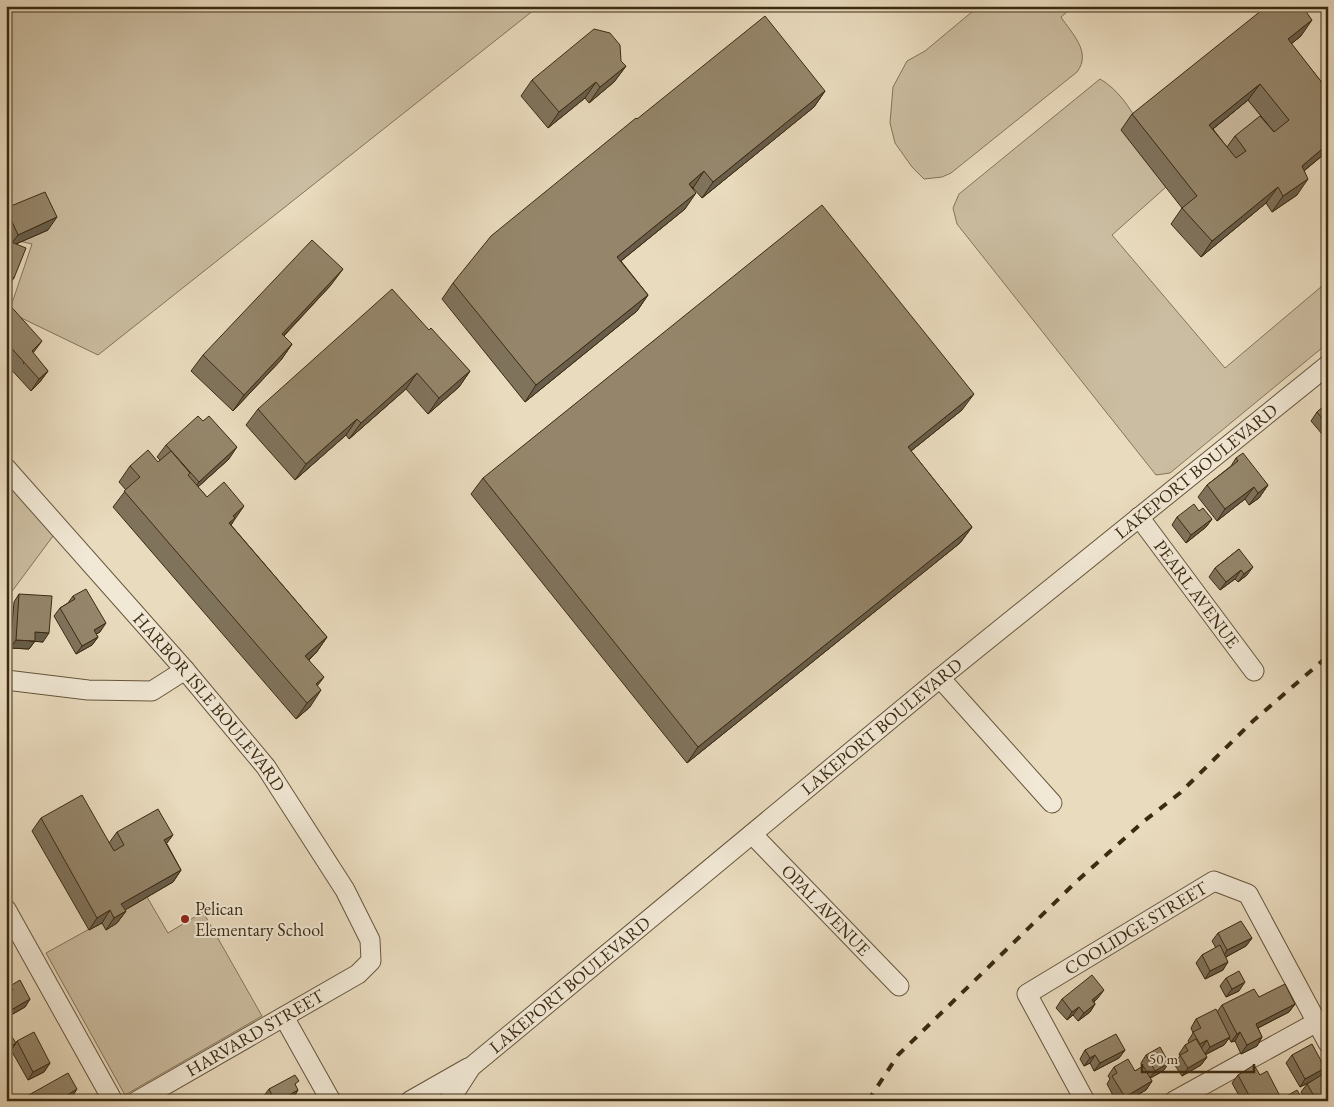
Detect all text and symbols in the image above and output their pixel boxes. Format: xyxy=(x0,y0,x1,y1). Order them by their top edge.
street label: LAKEPORT BOULEVARD xyxy=(1110,398,1282,544)
street label: PEARL AVENUE xyxy=(1149,535,1245,652)
street label: HARBOR ISLE BOULEVARD xyxy=(128,607,291,796)
street label: LAKEPORT BOULEVARD xyxy=(796,653,967,800)
street label: OPAL AVENUE xyxy=(777,859,876,960)
street label: COOLIDGE STREET xyxy=(1060,875,1212,980)
place label: Pelican Elementary School xyxy=(195,897,324,941)
street label: LAKEPORT BOULEVARD xyxy=(484,911,655,1058)
marker: Pelican Elementary School xyxy=(179,913,191,925)
street label: HARVARD STREET xyxy=(182,983,329,1081)
scale bar xyxy=(1142,1042,1254,1074)
text: 50 m xyxy=(1149,1049,1178,1068)

